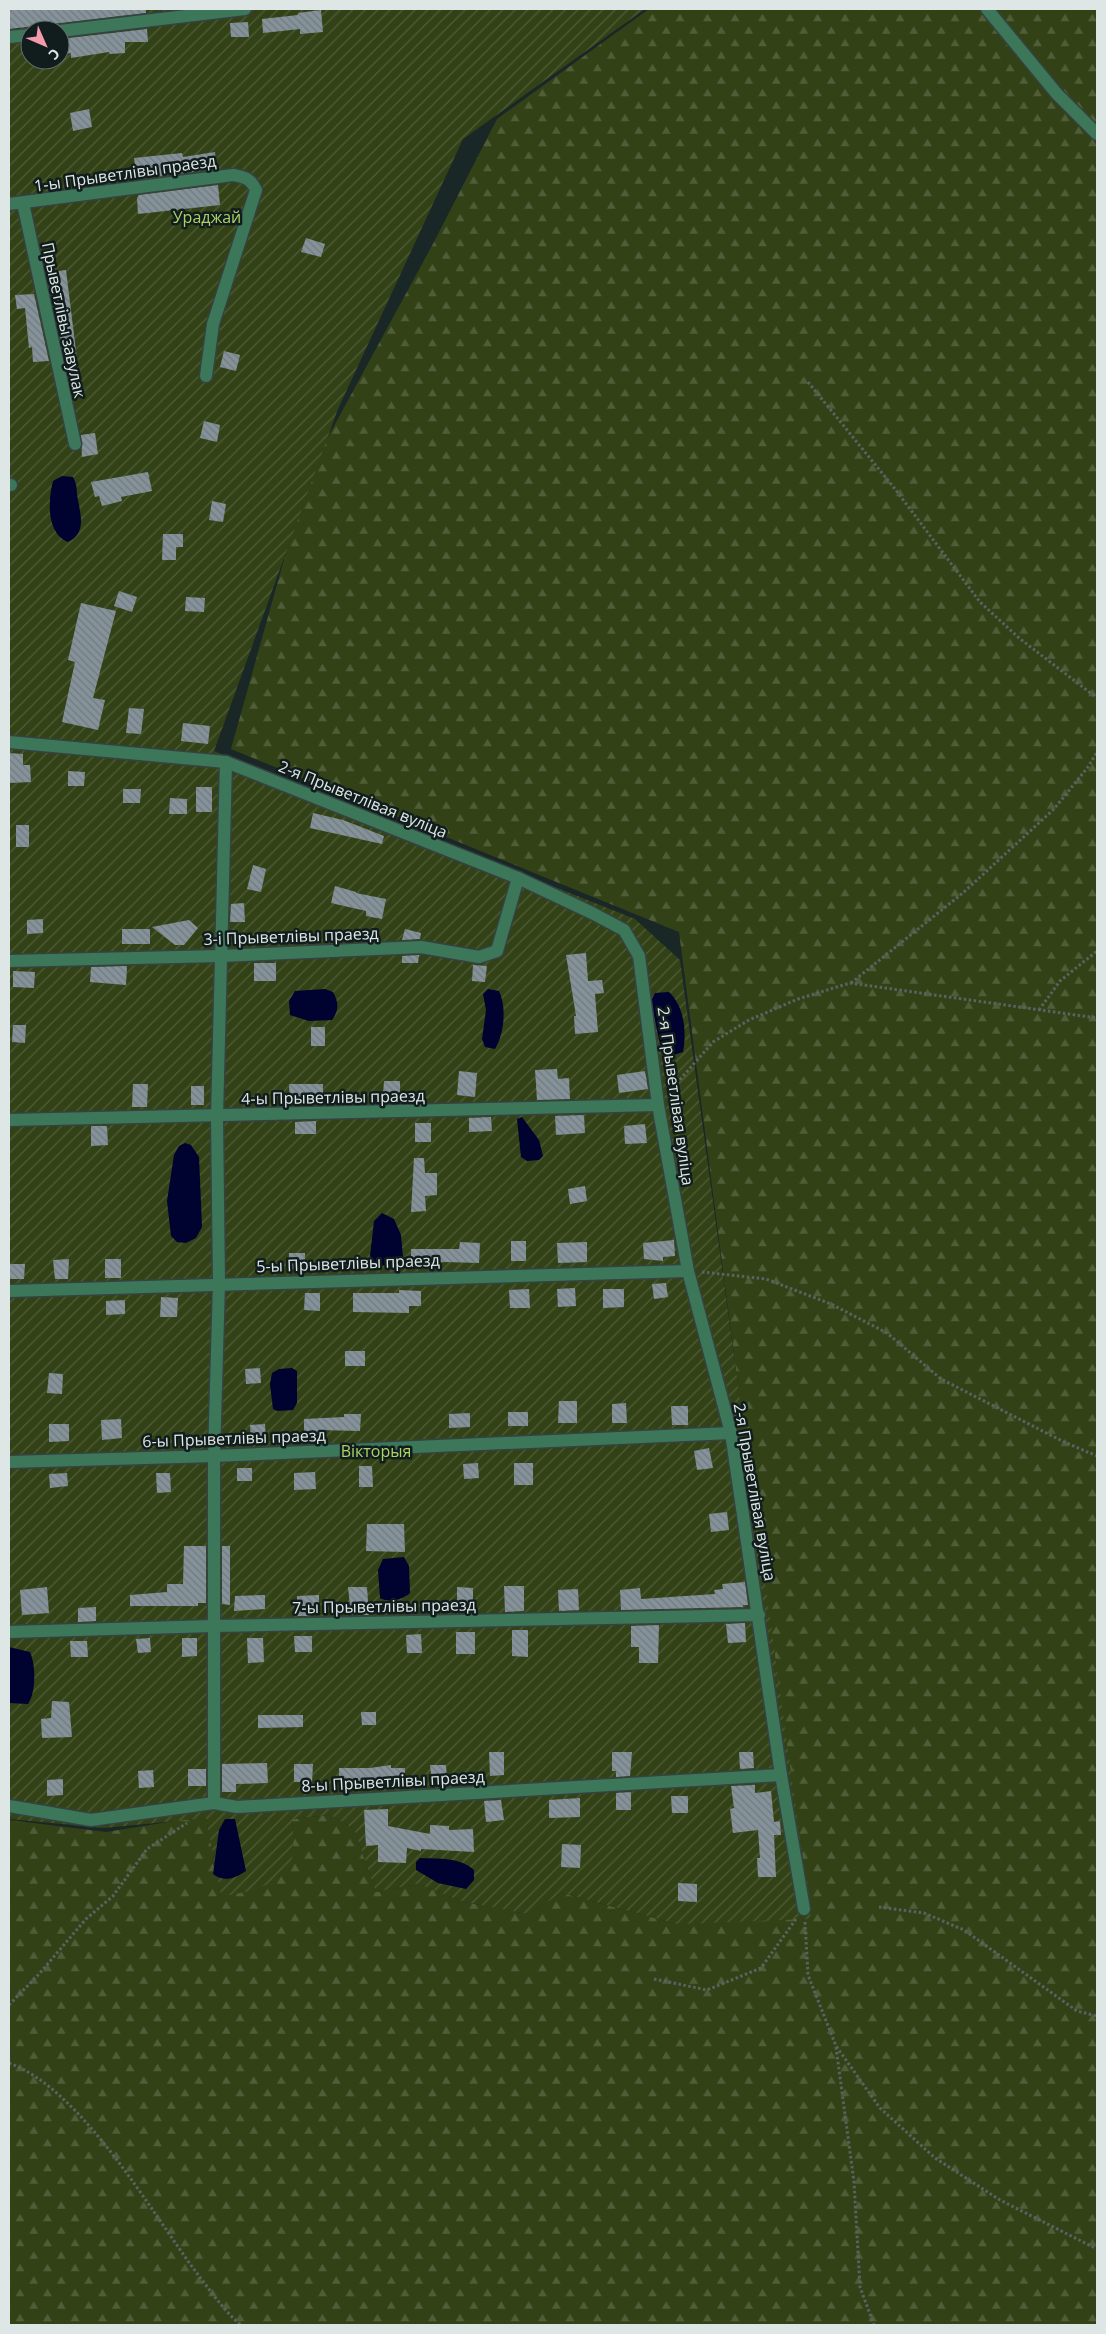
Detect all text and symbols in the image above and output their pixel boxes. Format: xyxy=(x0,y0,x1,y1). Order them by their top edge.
north arrow xyxy=(20,20,70,70)
text: С xyxy=(45,45,64,64)
street label: 1-ы Прыветлівы праезд xyxy=(33,149,217,197)
park label: Ураджай xyxy=(173,206,241,228)
street label: Прыветлівы завулак xyxy=(37,240,91,400)
street label: 2-я Прыветлівая вуліца xyxy=(275,755,451,843)
street label: 3-і Прыветлівы праезд xyxy=(203,922,379,950)
street label: 2-я Прыветлівая вуліца xyxy=(653,1005,699,1187)
street label: 4-ы Прыветлівы праезд xyxy=(241,1084,425,1110)
street label: 5-ы Прыветлівы праезд xyxy=(256,1249,440,1277)
street label: 2-я Прыветлівая вуліца xyxy=(729,1401,781,1583)
street label: 6-ы Прыветлівы праезд xyxy=(142,1424,326,1452)
park label: Вікторыя xyxy=(341,1440,411,1462)
street label: 7-ы Прыветлівы праезд xyxy=(292,1593,476,1619)
street label: 8-ы Прыветлівы праезд xyxy=(301,1765,485,1797)

